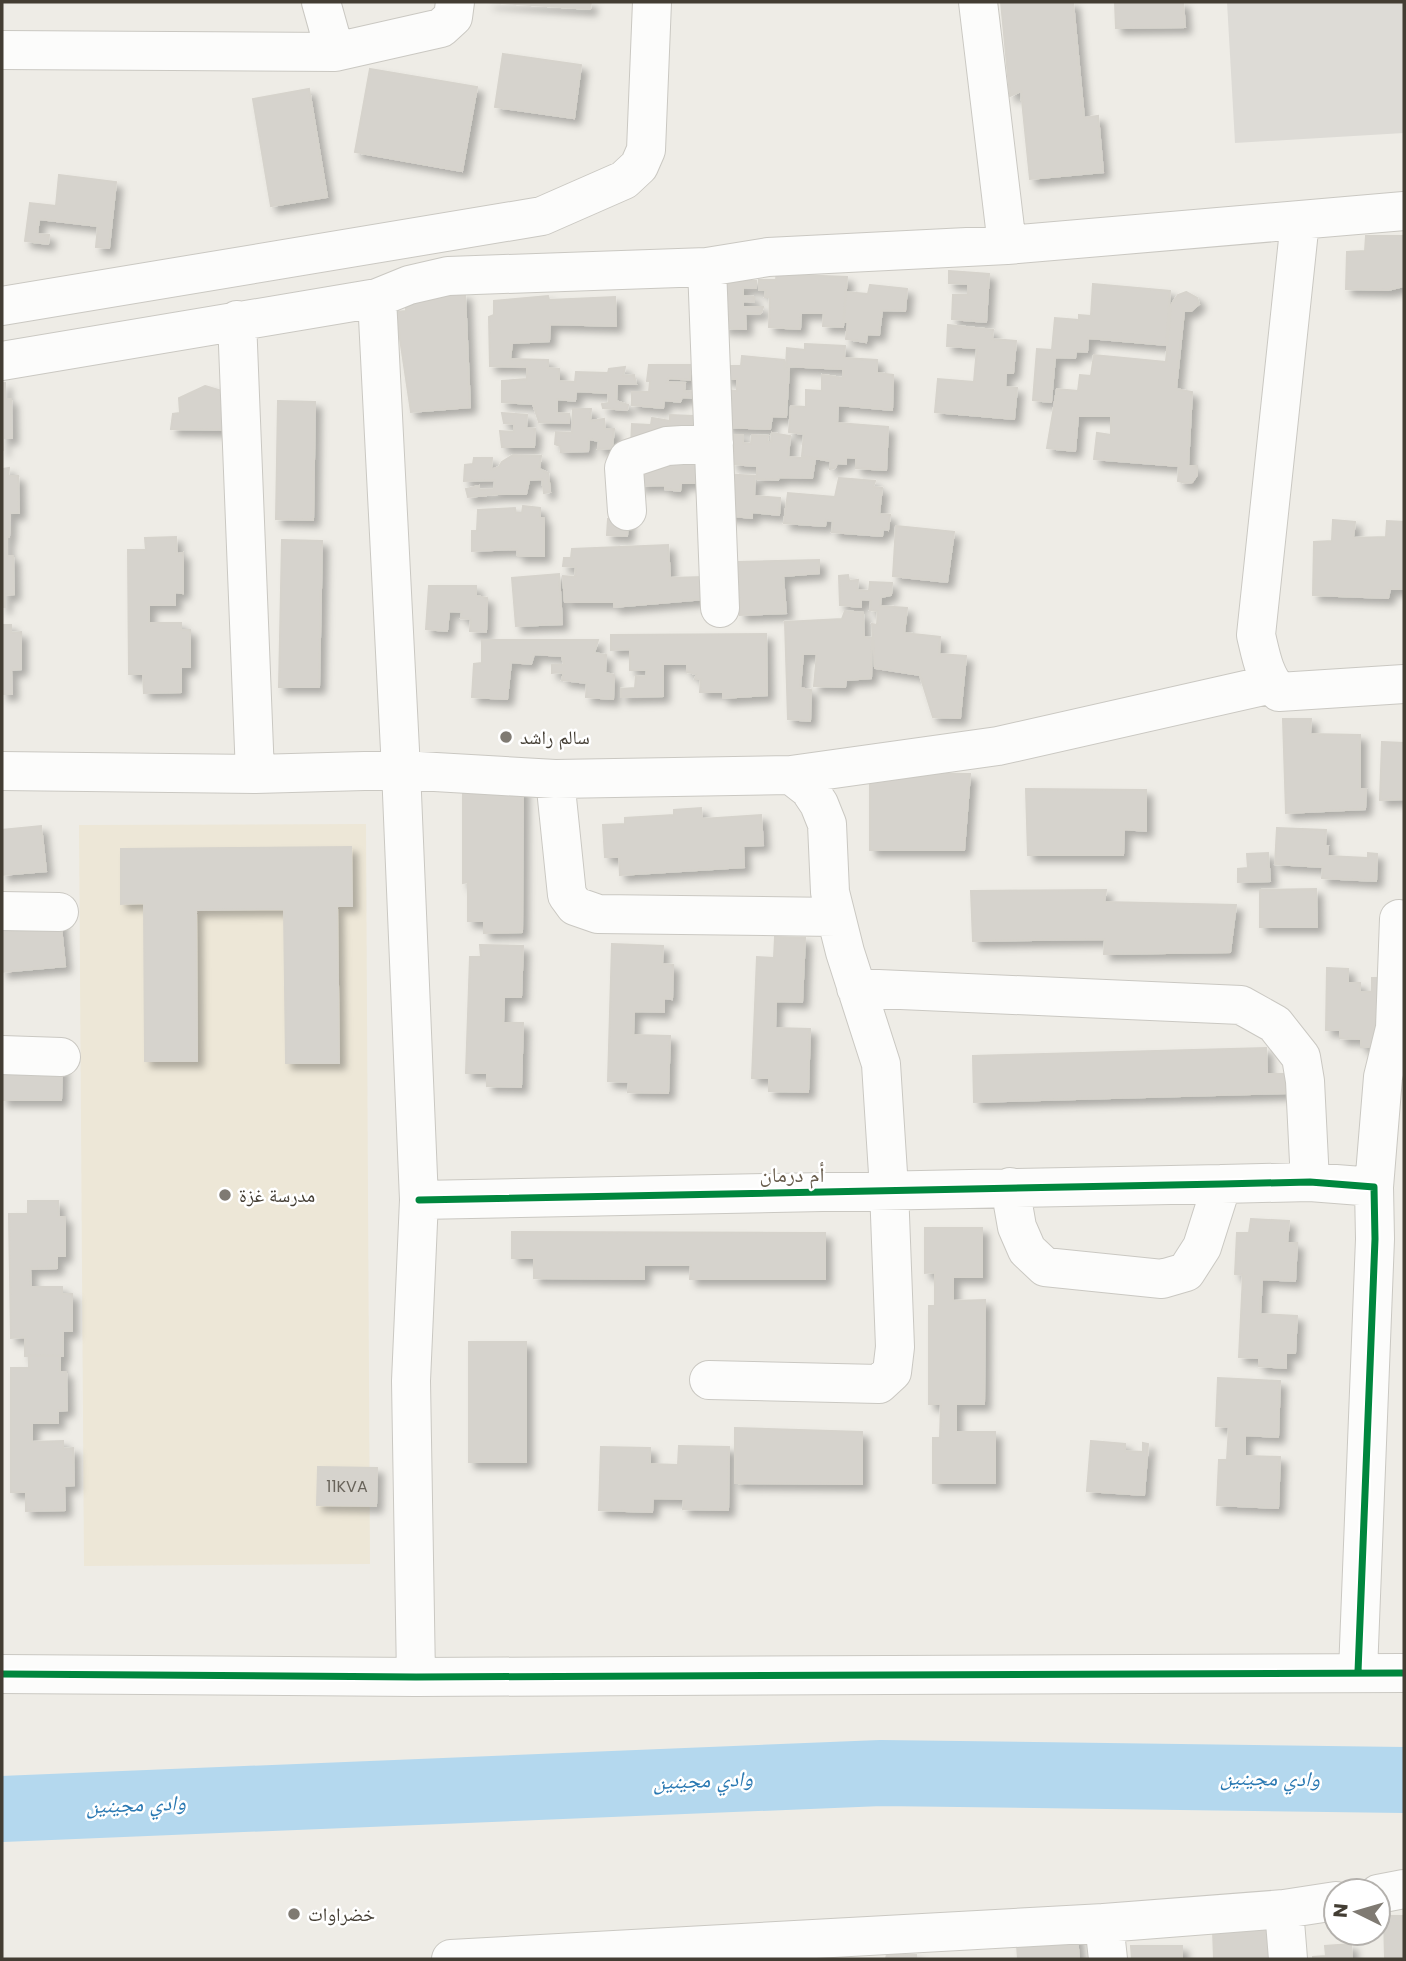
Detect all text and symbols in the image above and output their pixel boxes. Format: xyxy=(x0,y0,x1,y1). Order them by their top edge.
place label: سالم راشد xyxy=(520,724,590,751)
marker: سالم راشد xyxy=(498,729,514,745)
district label: أم درمان xyxy=(760,1160,824,1189)
place label: مدرسة غزة xyxy=(239,1182,315,1209)
marker: مدرسة غزة xyxy=(217,1187,233,1203)
house number: 11KVA xyxy=(326,1475,368,1498)
water label: وادي مجينين xyxy=(1220,1763,1320,1796)
water label: وادي مجينين xyxy=(653,1764,754,1799)
water label: وادي مجينين xyxy=(86,1788,187,1823)
north arrow xyxy=(1322,1877,1392,1947)
place label: خضراوات xyxy=(308,1901,375,1928)
text: N xyxy=(1326,1902,1355,1919)
marker: خضراوات xyxy=(286,1906,302,1922)

